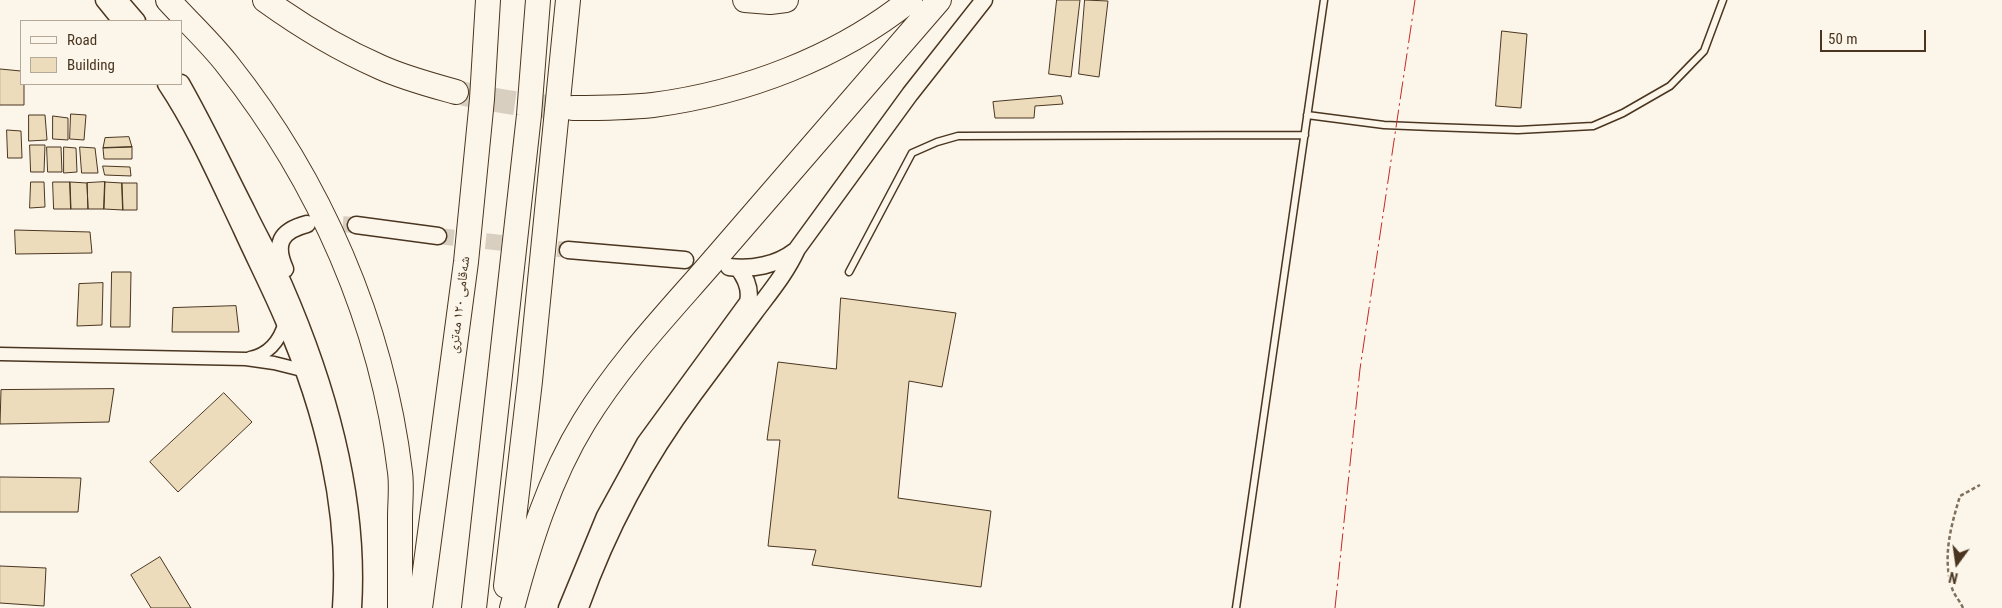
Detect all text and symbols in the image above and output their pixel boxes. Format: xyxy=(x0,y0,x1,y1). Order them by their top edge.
legend xyxy=(20,20,182,85)
scale bar xyxy=(1822,20,1928,52)
text: 50 m xyxy=(1828,30,1858,48)
text: Road xyxy=(67,31,97,49)
text: Building xyxy=(67,56,115,74)
street label: شەقامی ١٢٠ مەتری xyxy=(446,255,474,355)
north arrow xyxy=(1932,538,1982,588)
text: N xyxy=(1947,569,1959,586)

